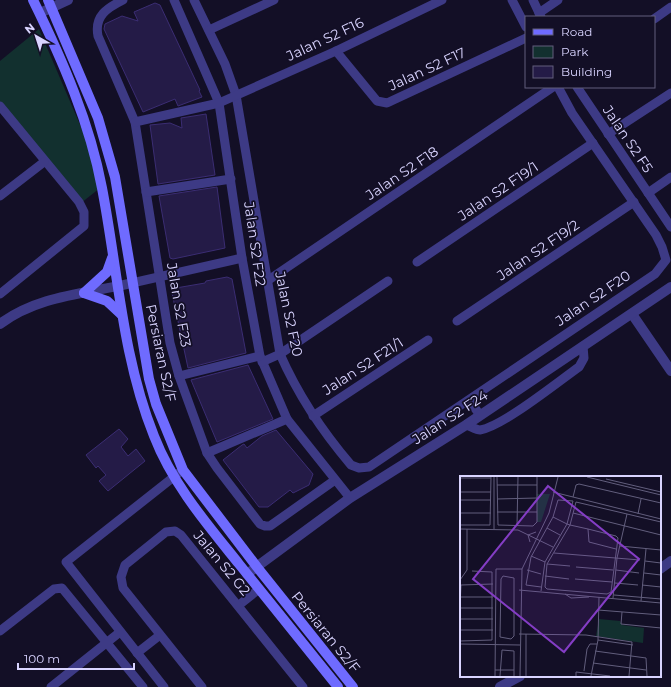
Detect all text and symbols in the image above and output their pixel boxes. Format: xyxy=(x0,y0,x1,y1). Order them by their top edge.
street label: Jalan S2 F16 xyxy=(283,13,367,65)
north arrow xyxy=(16,16,56,56)
legend xyxy=(525,16,655,88)
text: N xyxy=(22,20,38,36)
text: Road xyxy=(561,24,592,39)
street label: Jalan S2 F17 xyxy=(385,43,468,95)
text: Park xyxy=(561,44,589,59)
text: Building xyxy=(561,64,612,79)
street label: Jalan S2 F5 xyxy=(598,101,657,176)
street label: Jalan S2 F18 xyxy=(361,142,442,204)
street label: Jalan S2 F19/1 xyxy=(454,157,542,225)
street label: Jalan S2 F22 xyxy=(240,199,270,288)
street label: Jalan S2 F19/2 xyxy=(492,216,583,285)
street label: Jalan S2 F23 xyxy=(163,260,195,349)
street label: Jalan S2 F20 xyxy=(551,266,634,330)
street label: Jalan S2 F20 xyxy=(271,269,307,358)
street label: Persiaran S2/F xyxy=(142,302,180,404)
street label: Jalan S2 F21/1 xyxy=(318,333,407,399)
street label: Jalan S2 F24 xyxy=(408,386,492,449)
inset map xyxy=(460,476,661,677)
street label: Jalan S2 G2 xyxy=(189,526,254,599)
street label: Persiaran S2/F xyxy=(288,588,364,676)
scale bar xyxy=(18,645,134,671)
text: 100 m xyxy=(24,651,60,666)

